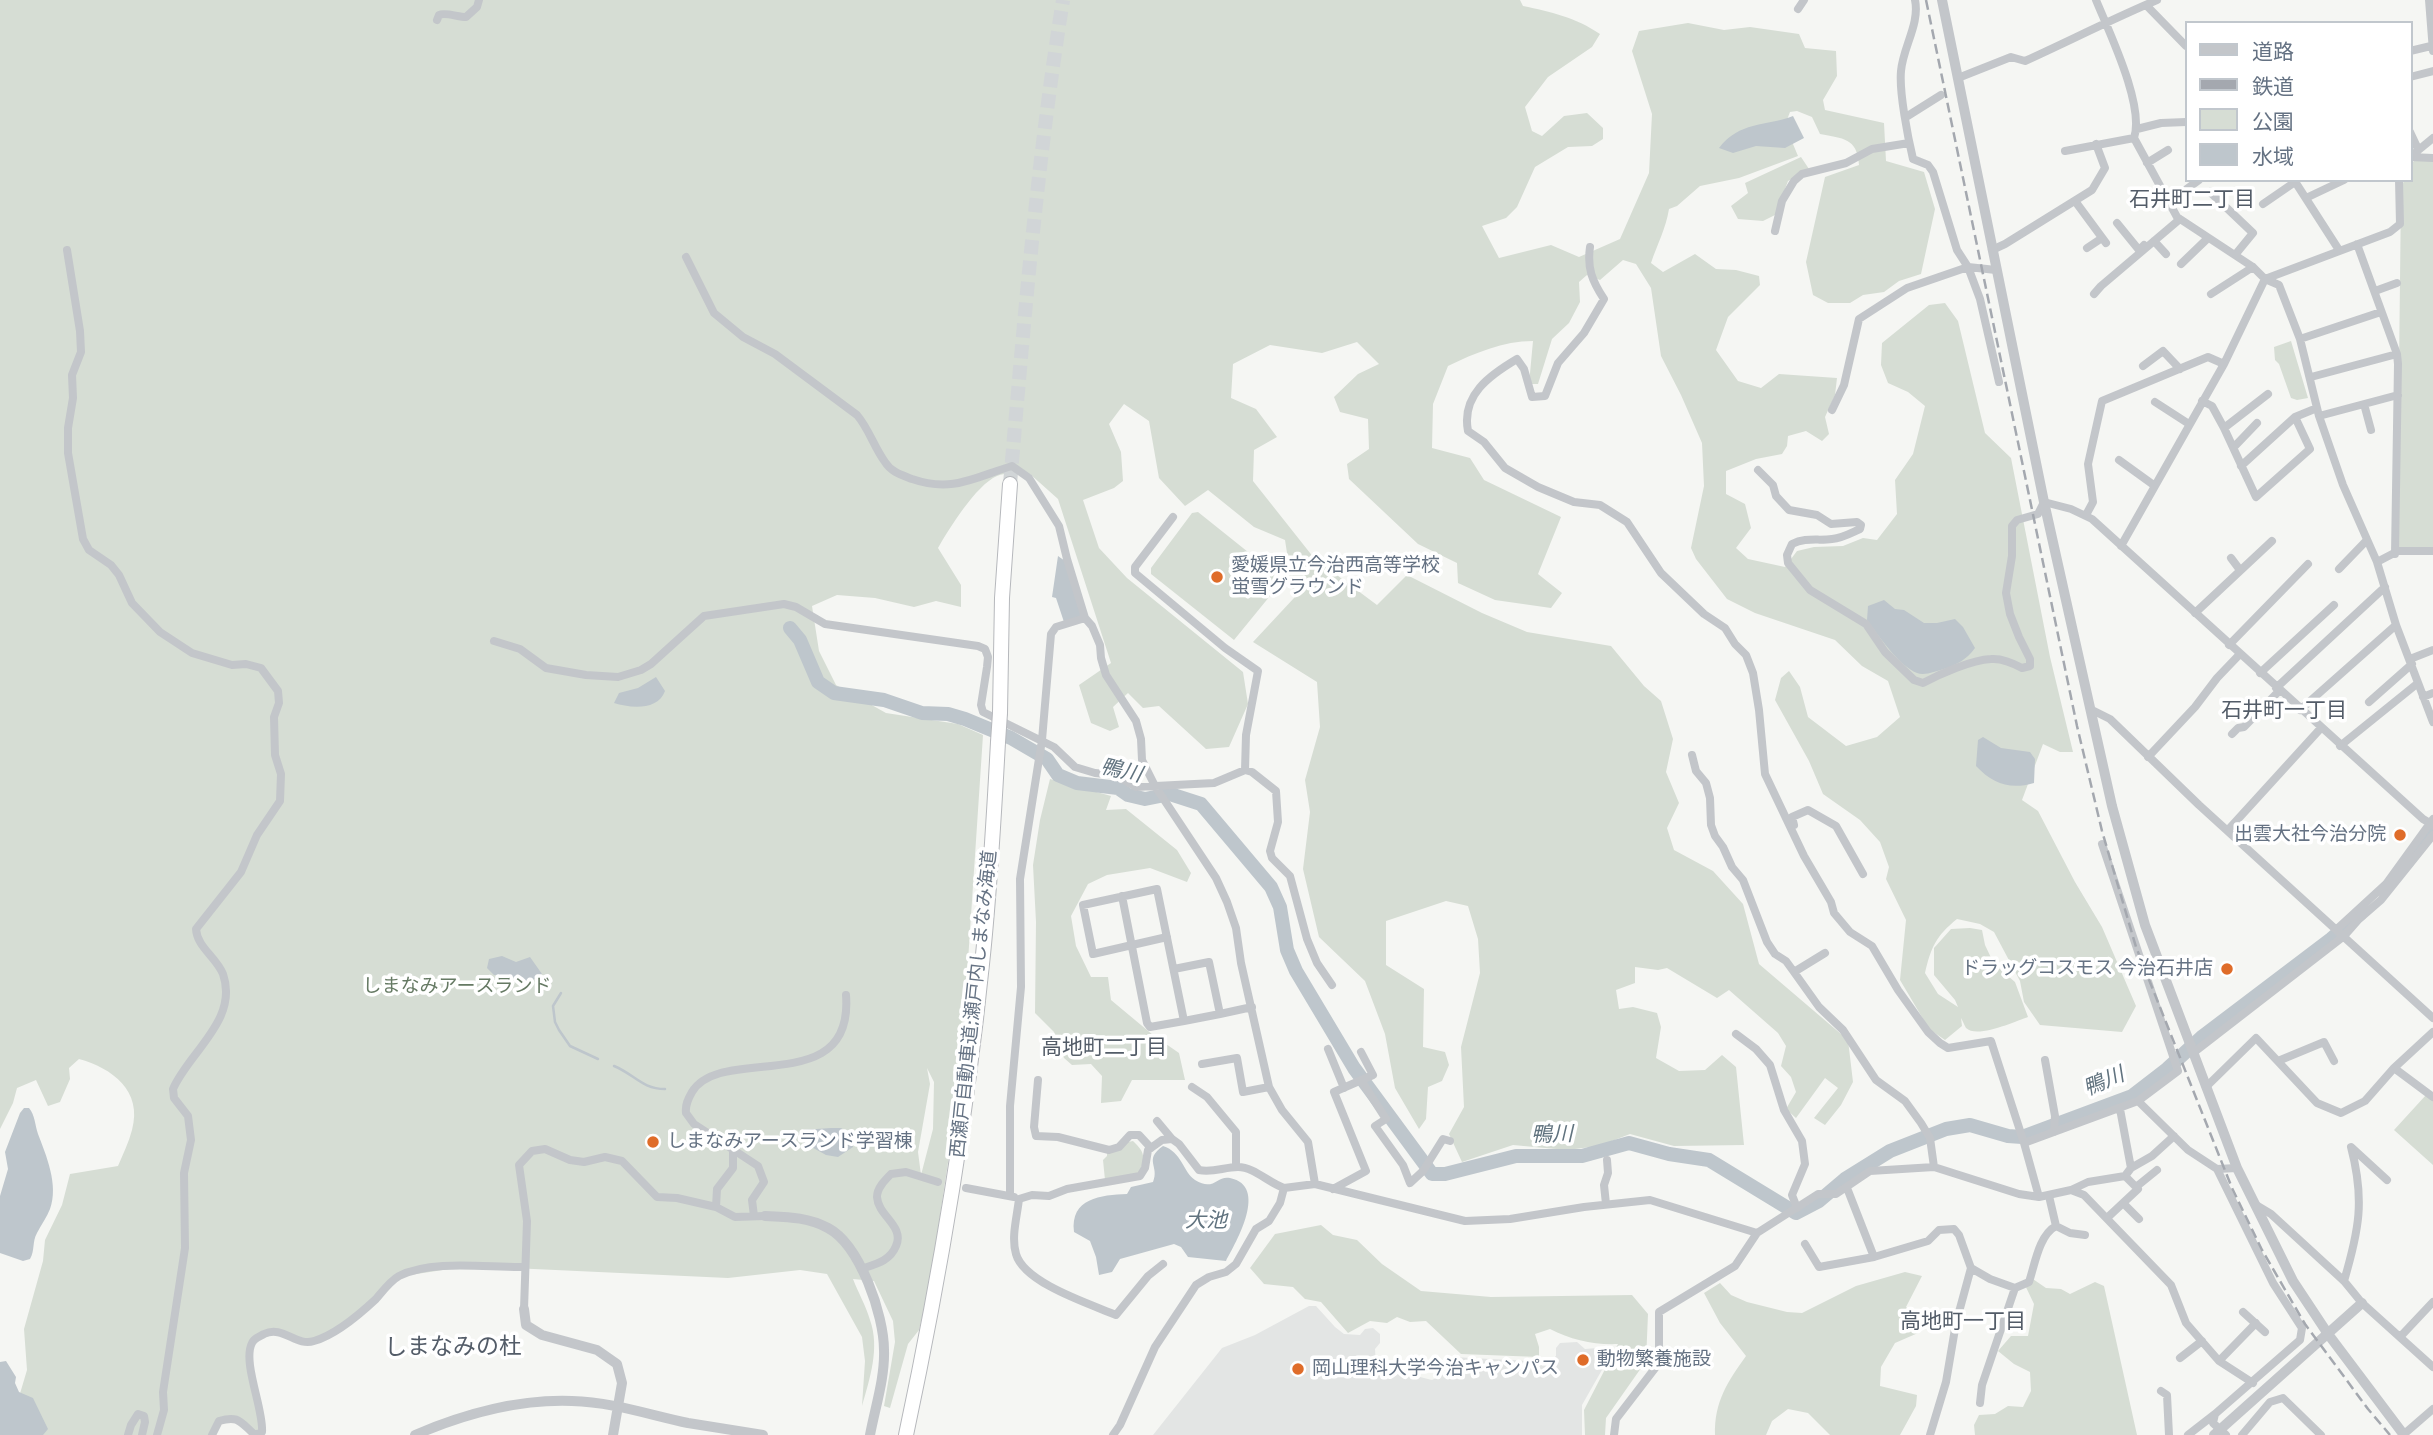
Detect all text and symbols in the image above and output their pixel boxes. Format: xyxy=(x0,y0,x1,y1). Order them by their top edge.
legend xyxy=(2184,21,2412,182)
text: 道路 xyxy=(2252,39,2294,64)
text: 鉄道 xyxy=(2252,74,2294,99)
text: 公園 xyxy=(2252,109,2294,134)
text: 水域 xyxy=(2252,144,2294,169)
district label: 石井町二丁目 xyxy=(2129,187,2255,213)
place label: 愛媛県立今治西高等学校 蛍雪グラウンド xyxy=(1231,555,1440,599)
marker: 愛媛県立今治西高等学校 蛍雪グラウンド xyxy=(1209,569,1225,585)
district label: 石井町一丁目 xyxy=(2221,698,2347,724)
water label: 鴨川 xyxy=(1098,754,1144,788)
place label: 出雲大社今治分院 xyxy=(2234,824,2386,846)
marker: 出雲大社今治分院 xyxy=(2392,827,2408,843)
street label: 西瀬戸自動車道;瀬戸内しまなみ海道 xyxy=(947,849,1001,1159)
place label: ドラッグコスモス 今治石井店 xyxy=(1961,958,2213,980)
marker: ドラッグコスモス 今治石井店 xyxy=(2219,961,2235,977)
park label: しまなみアースランド xyxy=(363,976,551,998)
district label: 高地町二丁目 xyxy=(1041,1035,1167,1061)
water label: 鴨川 xyxy=(2080,1062,2128,1102)
water label: 鴨川 xyxy=(1531,1122,1573,1148)
place label: しまなみアースランド学習棟 xyxy=(667,1131,913,1153)
marker: しまなみアースランド学習棟 xyxy=(645,1134,661,1150)
water label: 大池 xyxy=(1185,1208,1227,1234)
district label: 高地町一丁目 xyxy=(1900,1309,2026,1335)
district label: しまなみの杜 xyxy=(384,1333,522,1361)
place label: 動物繁養施設 xyxy=(1597,1349,1711,1371)
marker: 動物繁養施設 xyxy=(1575,1352,1591,1368)
place label: 岡山理科大学今治キャンパス xyxy=(1312,1358,1559,1380)
marker: 岡山理科大学今治キャンパス xyxy=(1290,1361,1306,1377)

